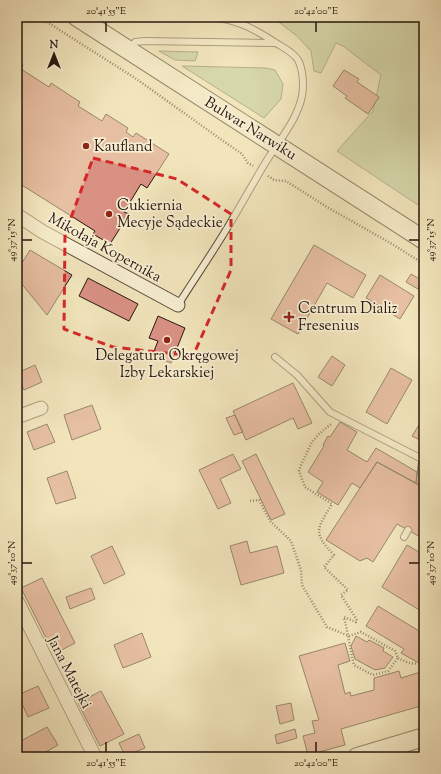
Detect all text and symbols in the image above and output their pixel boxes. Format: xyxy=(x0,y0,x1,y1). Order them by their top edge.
text: 20°41'55"E xyxy=(86,4,126,19)
text: 20°42'00"E xyxy=(294,4,338,19)
north arrow xyxy=(34,34,74,74)
text: N xyxy=(49,37,59,53)
street label: Bulwar Narwiku xyxy=(200,93,301,166)
place label: Kaufland xyxy=(94,137,153,158)
marker: Kaufland xyxy=(81,141,91,151)
place label: Cukiernia Mecyje Sądeckie xyxy=(117,196,223,234)
street label: Mikołaja Kopernika xyxy=(44,208,165,288)
marker: Cukiernia Mecyje Sądeckie xyxy=(104,209,114,219)
text: 49°37'15"N xyxy=(5,218,20,261)
text: 49°37'15"N xyxy=(424,218,439,261)
place label: Centrum Dializ Fresenius xyxy=(298,299,398,337)
marker: Centrum Dializ Fresenius xyxy=(283,311,295,323)
marker: Delegatura Okręgowej Izby Lekarskiej xyxy=(162,335,172,345)
place label: Delegatura Okręgowej Izby Lekarskiej xyxy=(95,346,239,384)
text: 49°37'10"N xyxy=(5,541,20,585)
text: 49°37'10"N xyxy=(424,541,439,585)
street label: Jana Matejki xyxy=(41,632,96,713)
text: 20°41'55"E xyxy=(86,756,126,771)
text: 20°42'00"E xyxy=(294,756,338,771)

